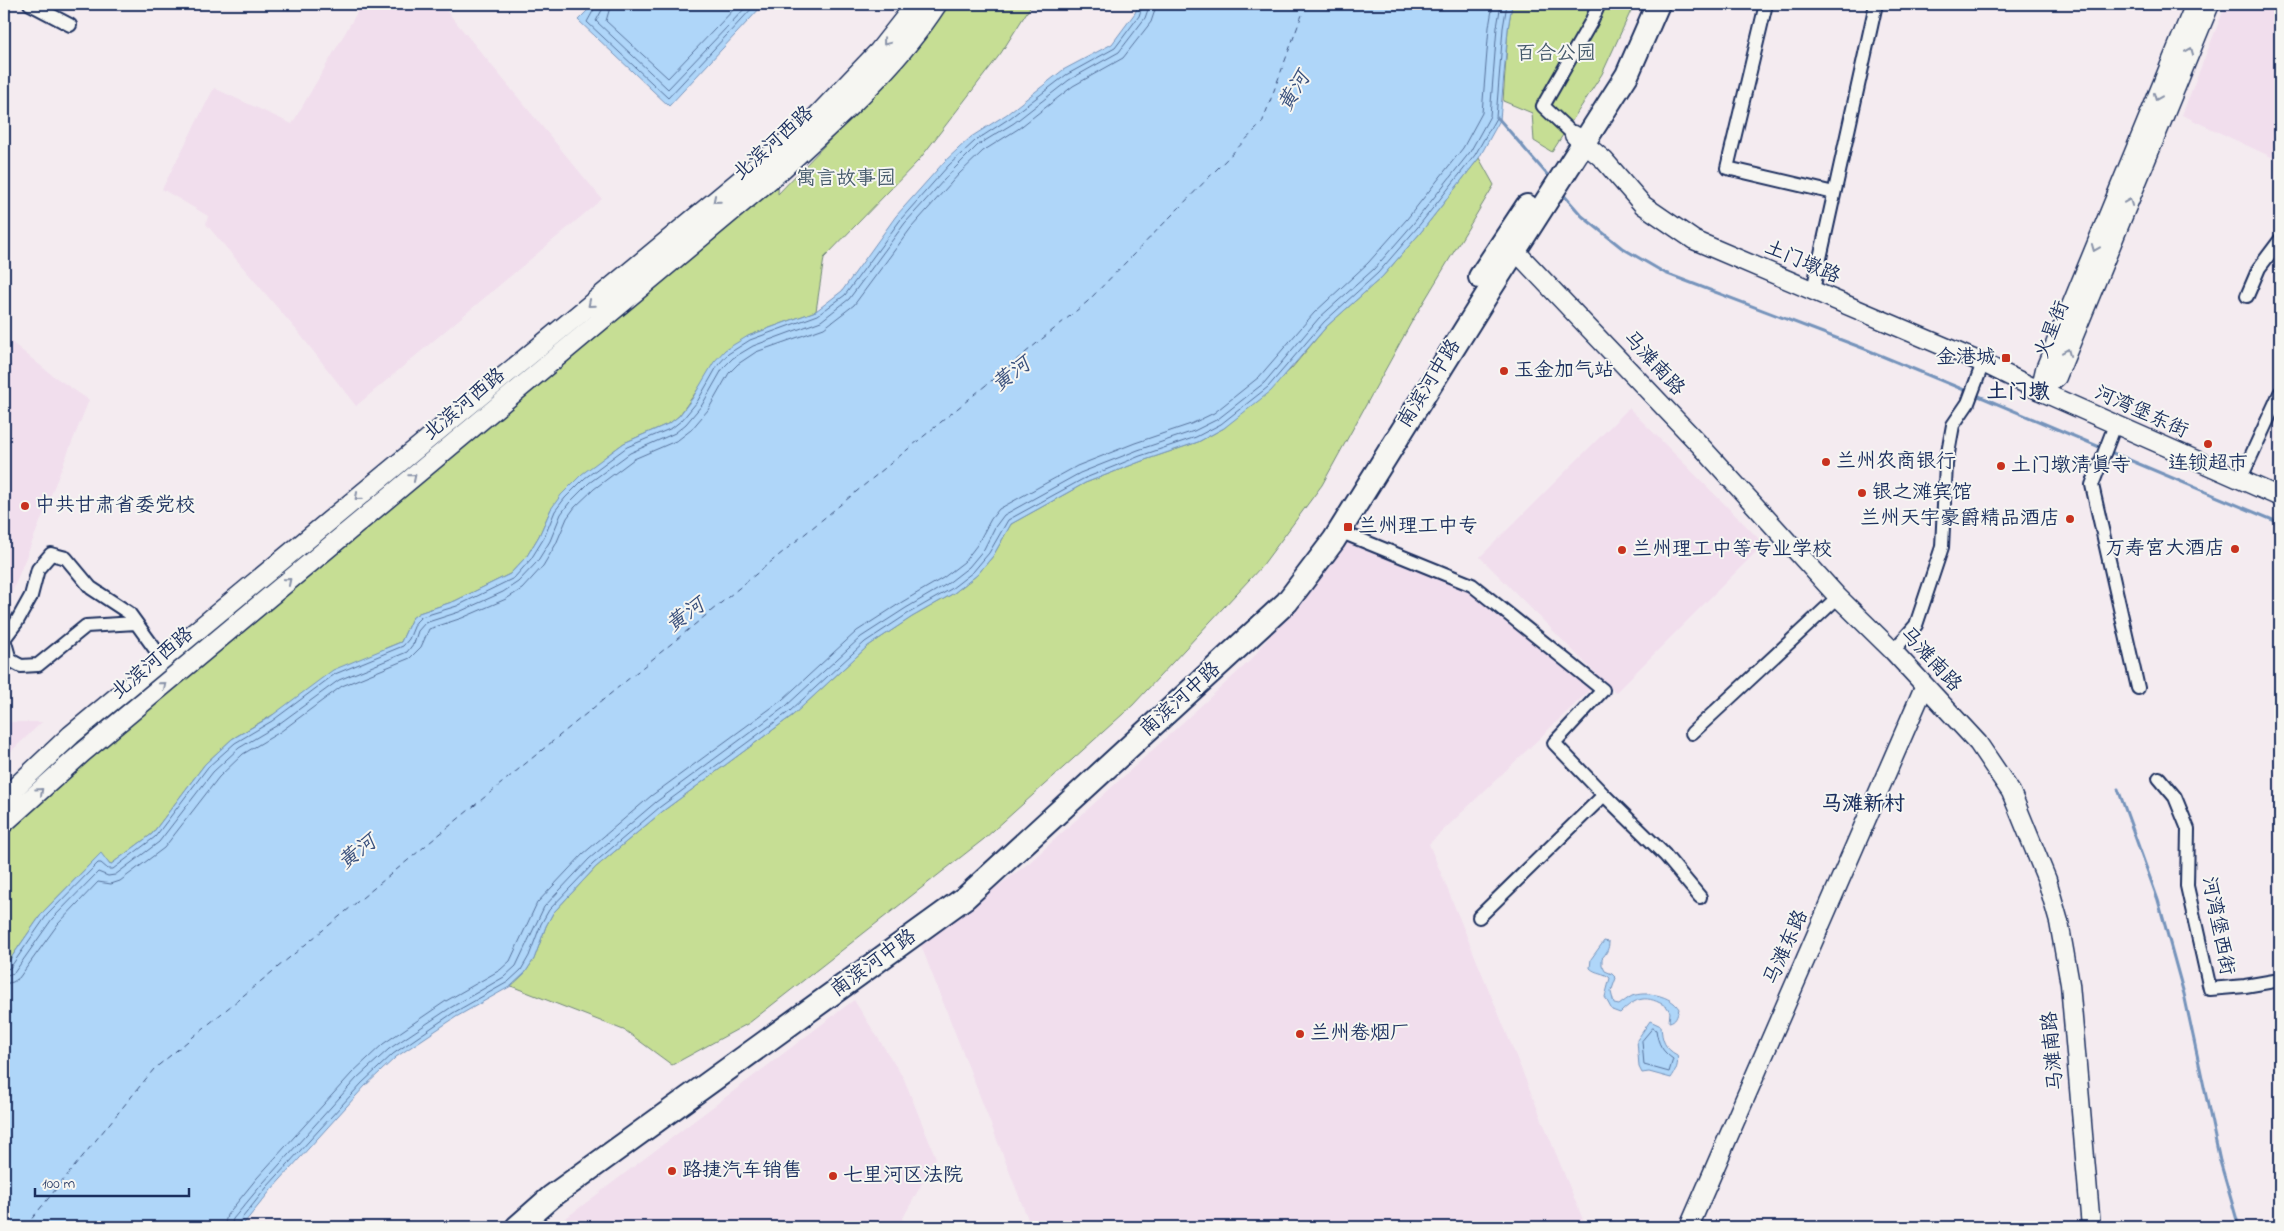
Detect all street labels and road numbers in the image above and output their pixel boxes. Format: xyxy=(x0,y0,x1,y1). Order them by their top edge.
street label: 北滨河西路 xyxy=(727,99,822,188)
street label: 土门墩路 xyxy=(1760,234,1845,292)
street label: 火星街 xyxy=(2028,297,2078,363)
street label: 马滩南路 xyxy=(1615,325,1692,404)
street label: 南滨河中路 xyxy=(1391,333,1469,434)
street label: 北滨河西路 xyxy=(417,361,513,448)
street label: 河湾堡东街 xyxy=(2089,379,2193,447)
street label: 北滨河西路 xyxy=(105,620,201,707)
street label: 马滩南路 xyxy=(1892,621,1969,700)
street label: 南滨河中路 xyxy=(1134,655,1229,744)
street label: 河湾堡西街 xyxy=(2193,874,2241,978)
street label: 马滩东路 xyxy=(1757,905,1817,990)
street label: 南滨河中路 xyxy=(825,922,924,1005)
street label: 马滩南路 xyxy=(2036,1009,2072,1092)

